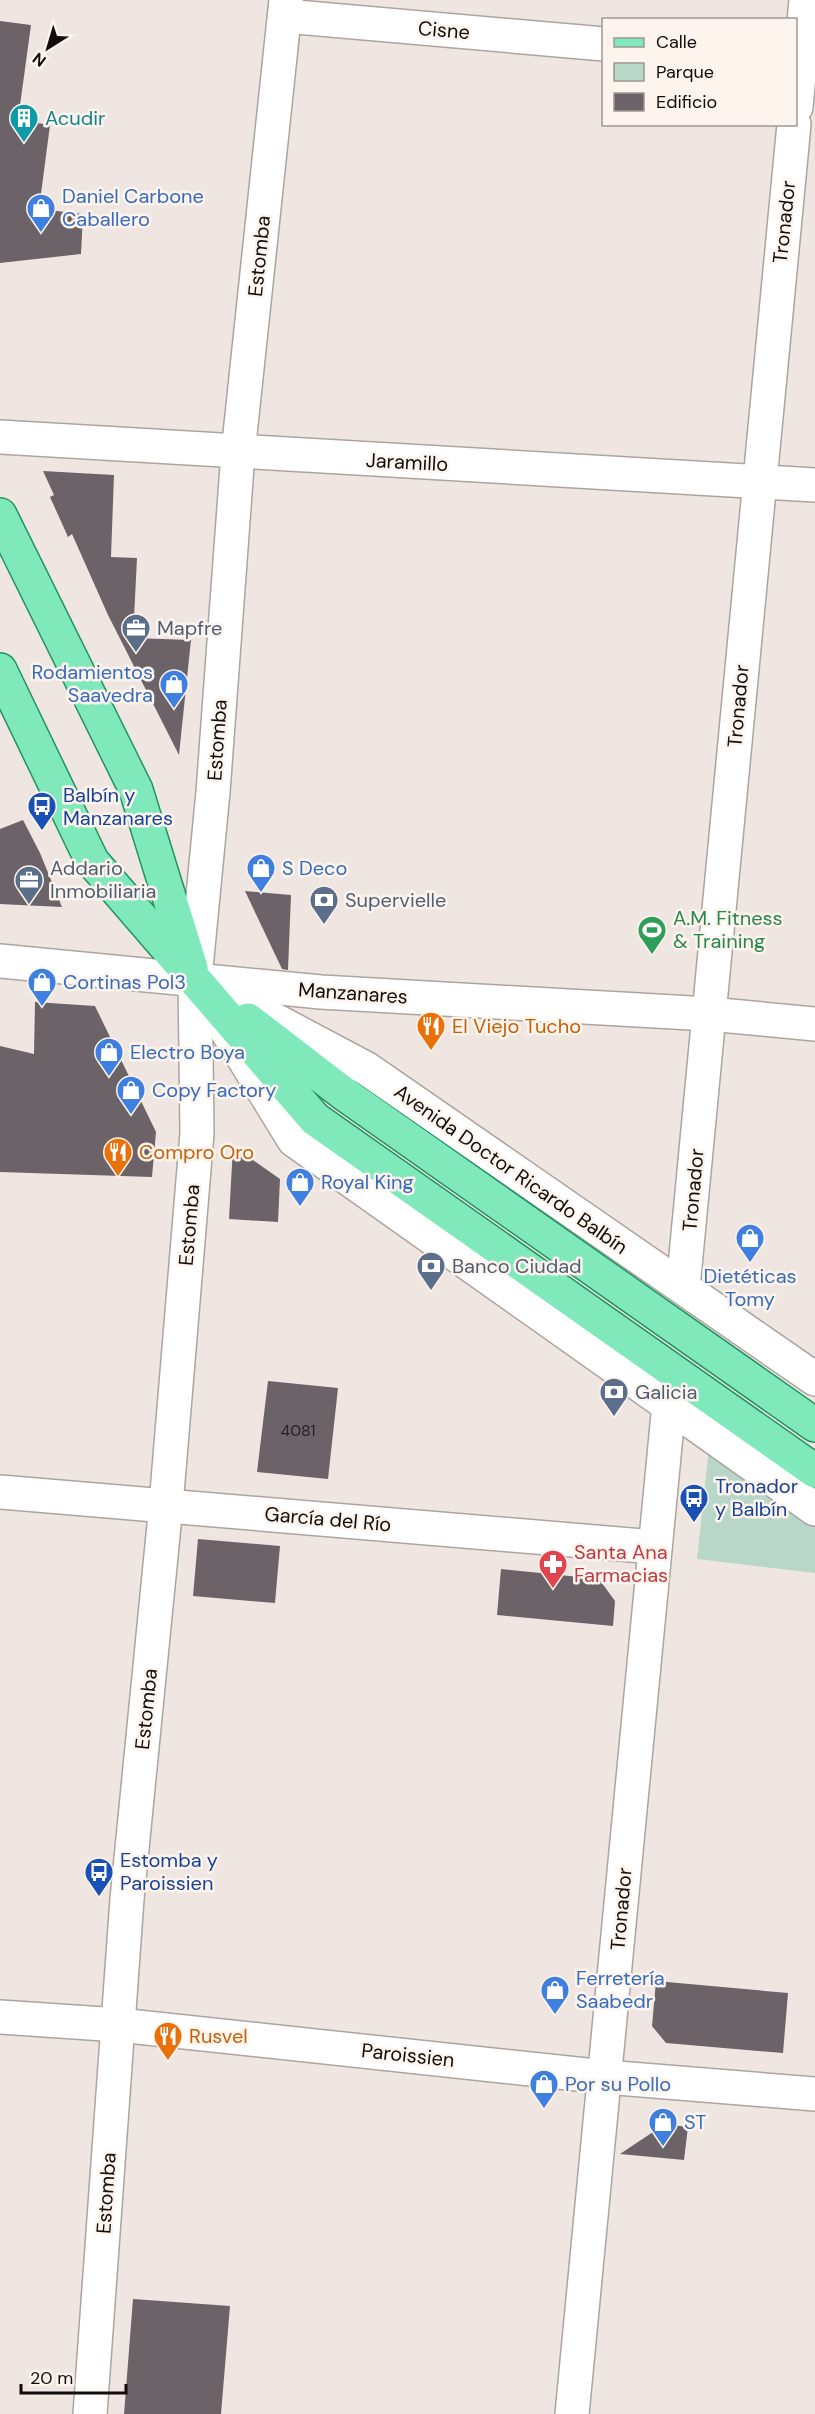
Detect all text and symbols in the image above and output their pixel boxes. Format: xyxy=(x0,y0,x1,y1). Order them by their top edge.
street label: Cisne xyxy=(417,15,471,45)
north arrow xyxy=(18,18,78,78)
legend xyxy=(602,18,797,126)
text: Calle xyxy=(656,30,697,54)
text: N xyxy=(28,48,50,71)
text: Parque xyxy=(656,60,714,84)
text: Edificio xyxy=(656,90,717,114)
building icon: Acudir xyxy=(8,102,40,144)
place label: Acudir xyxy=(45,105,105,131)
street label: Tronador xyxy=(767,179,801,265)
place label: Daniel Carbone Caballero xyxy=(62,183,204,232)
shop icon: Daniel Carbone Caballero xyxy=(25,192,57,234)
street label: Estomba xyxy=(242,214,276,298)
street label: Jaramillo xyxy=(365,447,449,477)
office icon: Mapfre xyxy=(120,612,152,654)
place label: Mapfre xyxy=(157,615,222,641)
place label: Rodamientos Saavedra xyxy=(32,659,153,708)
street label: Tronador xyxy=(721,663,755,749)
shop icon: Rodamientos Saavedra xyxy=(158,668,190,710)
street label: Estomba xyxy=(201,698,233,782)
place label: Balbín y Manzanares xyxy=(63,782,173,831)
bus stop icon: Balbín y Manzanares xyxy=(26,790,58,832)
shop icon: S Deco xyxy=(245,852,277,894)
place label: Addario Inmobiliaria xyxy=(50,855,156,904)
place label: S Deco xyxy=(282,855,347,881)
office icon: Addario Inmobiliaria xyxy=(13,864,45,906)
bank icon: Supervielle xyxy=(308,884,340,926)
place label: Supervielle xyxy=(345,887,446,913)
place label: A.M. Fitness & Training xyxy=(673,905,783,954)
sports icon: A.M. Fitness & Training xyxy=(636,914,668,956)
shop icon: Cortinas Pol3 xyxy=(26,966,58,1008)
place label: Cortinas Pol3 xyxy=(63,969,186,995)
street label: Manzanares xyxy=(297,976,409,1010)
restaurant icon: El Viejo Tucho xyxy=(415,1010,447,1052)
place label: El Viejo Tucho xyxy=(452,1013,581,1039)
shop icon: Electro Boya xyxy=(93,1036,125,1078)
place label: Electro Boya xyxy=(130,1039,245,1065)
shop icon: Copy Factory xyxy=(115,1074,147,1116)
place label: Copy Factory xyxy=(152,1077,276,1103)
street label: Avenida Doctor Ricardo Balbín xyxy=(389,1078,633,1260)
restaurant icon: Compro Oro xyxy=(102,1136,134,1178)
place label: Compro Oro xyxy=(139,1139,254,1165)
street label: Tronador xyxy=(676,1147,710,1233)
shop icon: Royal King xyxy=(284,1166,316,1208)
place label: Royal King xyxy=(321,1169,414,1195)
street label: Estomba xyxy=(172,1183,206,1267)
shop icon: Dietéticas Tomy xyxy=(734,1222,766,1264)
bank icon: Banco Ciudad xyxy=(415,1250,447,1292)
place label: Banco Ciudad xyxy=(452,1253,582,1279)
place label: Dietéticas Tomy xyxy=(703,1263,797,1312)
bank icon: Galicia xyxy=(598,1376,630,1418)
place label: Galicia xyxy=(635,1379,697,1405)
house number: 4081 xyxy=(280,1420,316,1441)
place label: Tronador y Balbín xyxy=(715,1473,798,1522)
bus stop icon: Tronador y Balbín xyxy=(678,1482,710,1524)
street label: García del Río xyxy=(264,1501,392,1537)
place label: Santa Ana Farmacias xyxy=(574,1539,668,1588)
pharmacy icon: Santa Ana Farmacias xyxy=(537,1548,569,1590)
street label: Estomba xyxy=(129,1667,163,1751)
place label: Estomba y Paroissien xyxy=(120,1847,218,1896)
bus stop icon: Estomba y Paroissien xyxy=(83,1856,115,1898)
street label: Tronador xyxy=(604,1866,638,1952)
place label: Ferretería Saabedr xyxy=(576,1965,665,2014)
shop icon: Ferretería Saabedr xyxy=(539,1974,571,2016)
restaurant icon: Rusvel xyxy=(152,2020,184,2062)
place label: Rusvel xyxy=(189,2023,248,2049)
street label: Paroissien xyxy=(360,2037,456,2073)
shop icon: Por su Pollo xyxy=(528,2068,560,2110)
place label: Por su Pollo xyxy=(565,2071,671,2097)
shop icon: ST xyxy=(647,2106,679,2148)
place label: ST xyxy=(684,2109,706,2135)
street label: Estomba xyxy=(90,2151,122,2235)
scale bar xyxy=(21,2357,126,2395)
text: 20 m xyxy=(30,2366,73,2390)

